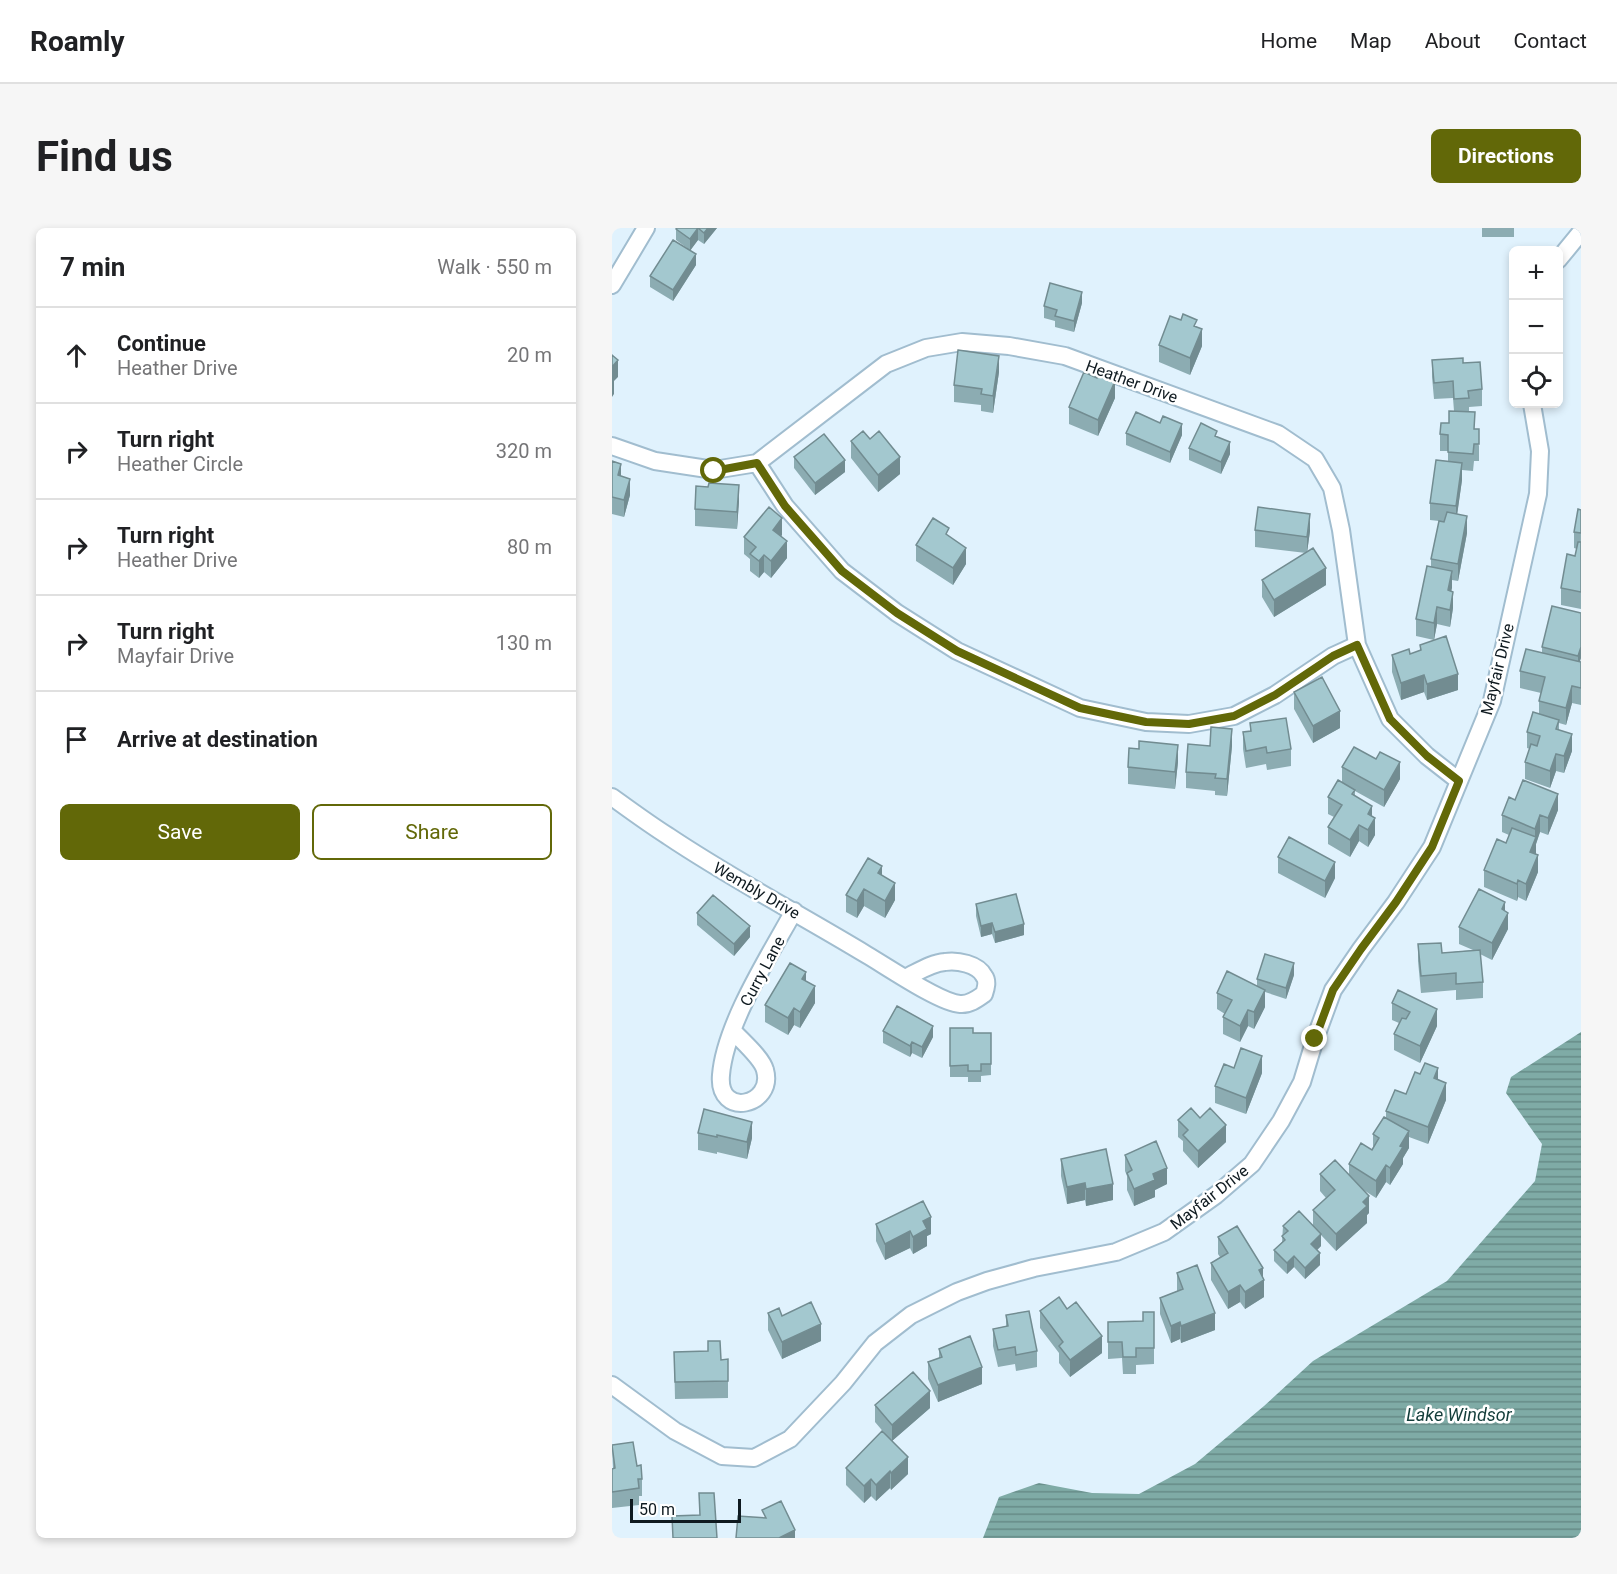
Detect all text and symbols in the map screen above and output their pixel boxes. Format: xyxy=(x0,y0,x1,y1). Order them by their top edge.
text: Roamly xyxy=(30,25,125,58)
text: Home xyxy=(1261,29,1317,53)
text: Map xyxy=(1350,29,1392,53)
text: About xyxy=(1425,29,1481,53)
text: Contact xyxy=(1514,29,1587,53)
button: Directions xyxy=(1431,129,1581,183)
text: Find us xyxy=(36,132,173,181)
map controls xyxy=(1509,246,1563,408)
button: + xyxy=(1509,246,1563,300)
text: 7 min xyxy=(60,252,125,282)
text: Walk · 550 m xyxy=(437,255,552,279)
button: − xyxy=(1509,300,1563,354)
text: Continue xyxy=(117,331,206,356)
icon: ahead xyxy=(60,339,93,372)
text: 20 m xyxy=(507,343,552,367)
button: locate xyxy=(1509,354,1563,408)
text: Heather Drive xyxy=(117,356,238,380)
street label: Heather Drive xyxy=(1083,356,1180,407)
text: Turn right xyxy=(117,427,214,452)
icon: right xyxy=(60,435,93,468)
text: 320 m xyxy=(496,439,552,463)
text: Heather Circle xyxy=(117,452,243,476)
route start xyxy=(700,457,726,483)
text: Turn right xyxy=(117,523,214,548)
icon: right xyxy=(60,531,93,564)
text: 80 m xyxy=(507,535,552,559)
text: Heather Drive xyxy=(117,548,238,572)
text: Turn right xyxy=(117,619,214,644)
street label: Mayfair Drive xyxy=(1477,621,1518,717)
icon: right xyxy=(60,627,93,660)
text: 130 m xyxy=(496,631,552,655)
text: Mayfair Drive xyxy=(117,644,234,668)
icon: arrive xyxy=(60,723,93,756)
text: Arrive at destination xyxy=(117,727,318,752)
button: Save xyxy=(60,804,300,860)
button: Share xyxy=(312,804,552,860)
street label: Wembly Drive xyxy=(710,858,803,923)
street label: Curry Lane xyxy=(736,933,789,1009)
route end xyxy=(1301,1025,1327,1051)
street label: Mayfair Drive xyxy=(1167,1161,1252,1234)
water label: Lake Windsor xyxy=(1406,1404,1513,1425)
scale bar xyxy=(630,1496,741,1524)
text: 50 m xyxy=(639,1500,675,1519)

